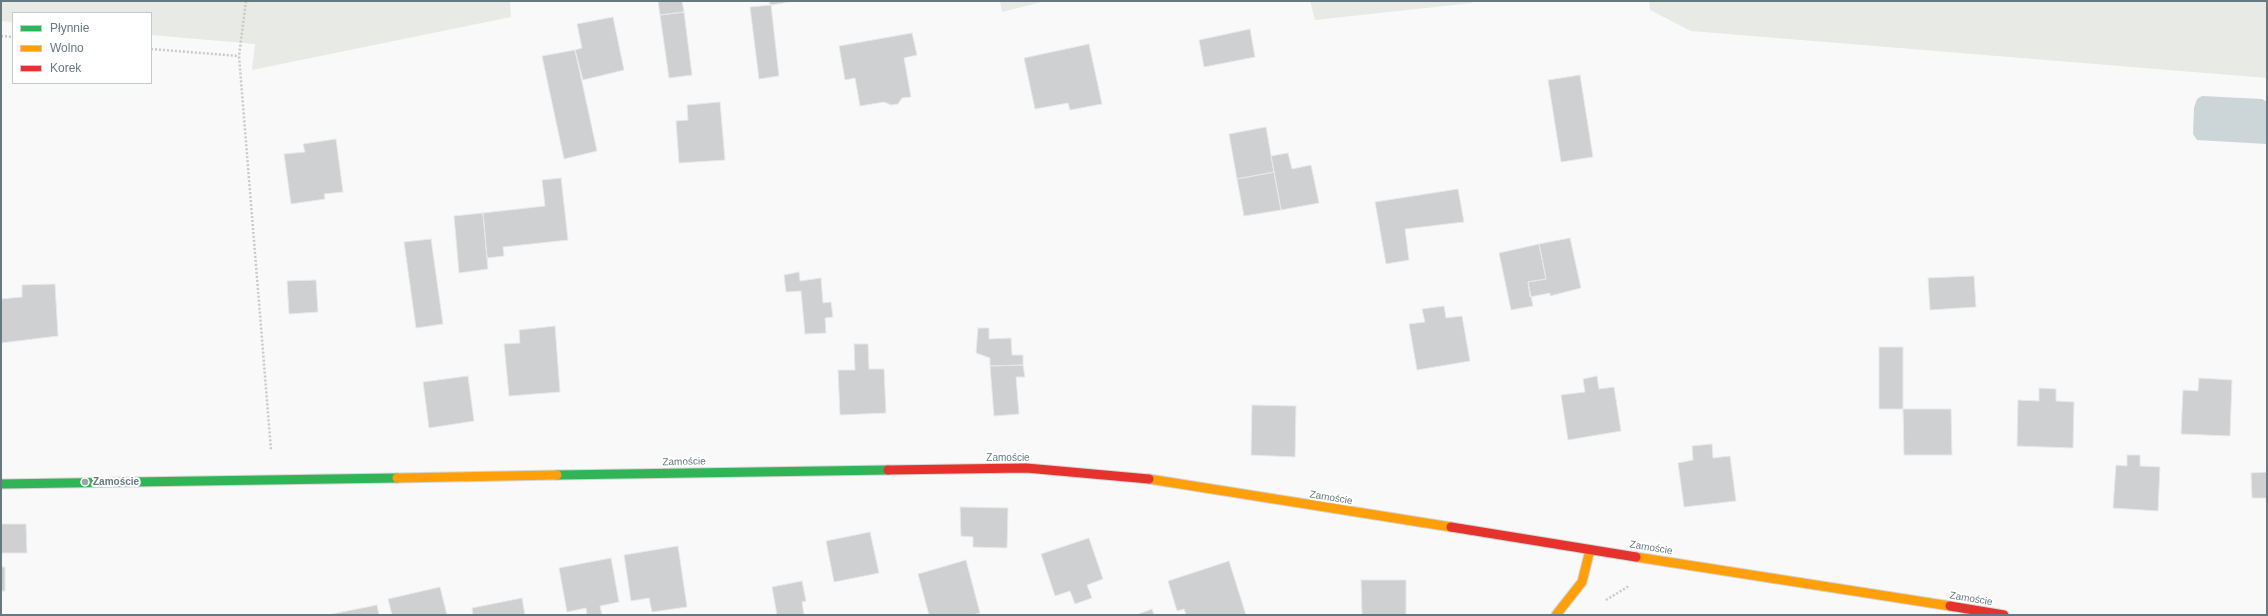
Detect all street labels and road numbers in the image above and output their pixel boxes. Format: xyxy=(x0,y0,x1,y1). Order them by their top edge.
street label: Zamoście xyxy=(986,452,1030,464)
street label: Zamoście xyxy=(662,456,706,468)
street label: Zamoście xyxy=(1309,489,1353,507)
street label: Zamoście xyxy=(1629,539,1673,557)
street label: Zamoście xyxy=(1949,590,1993,608)

